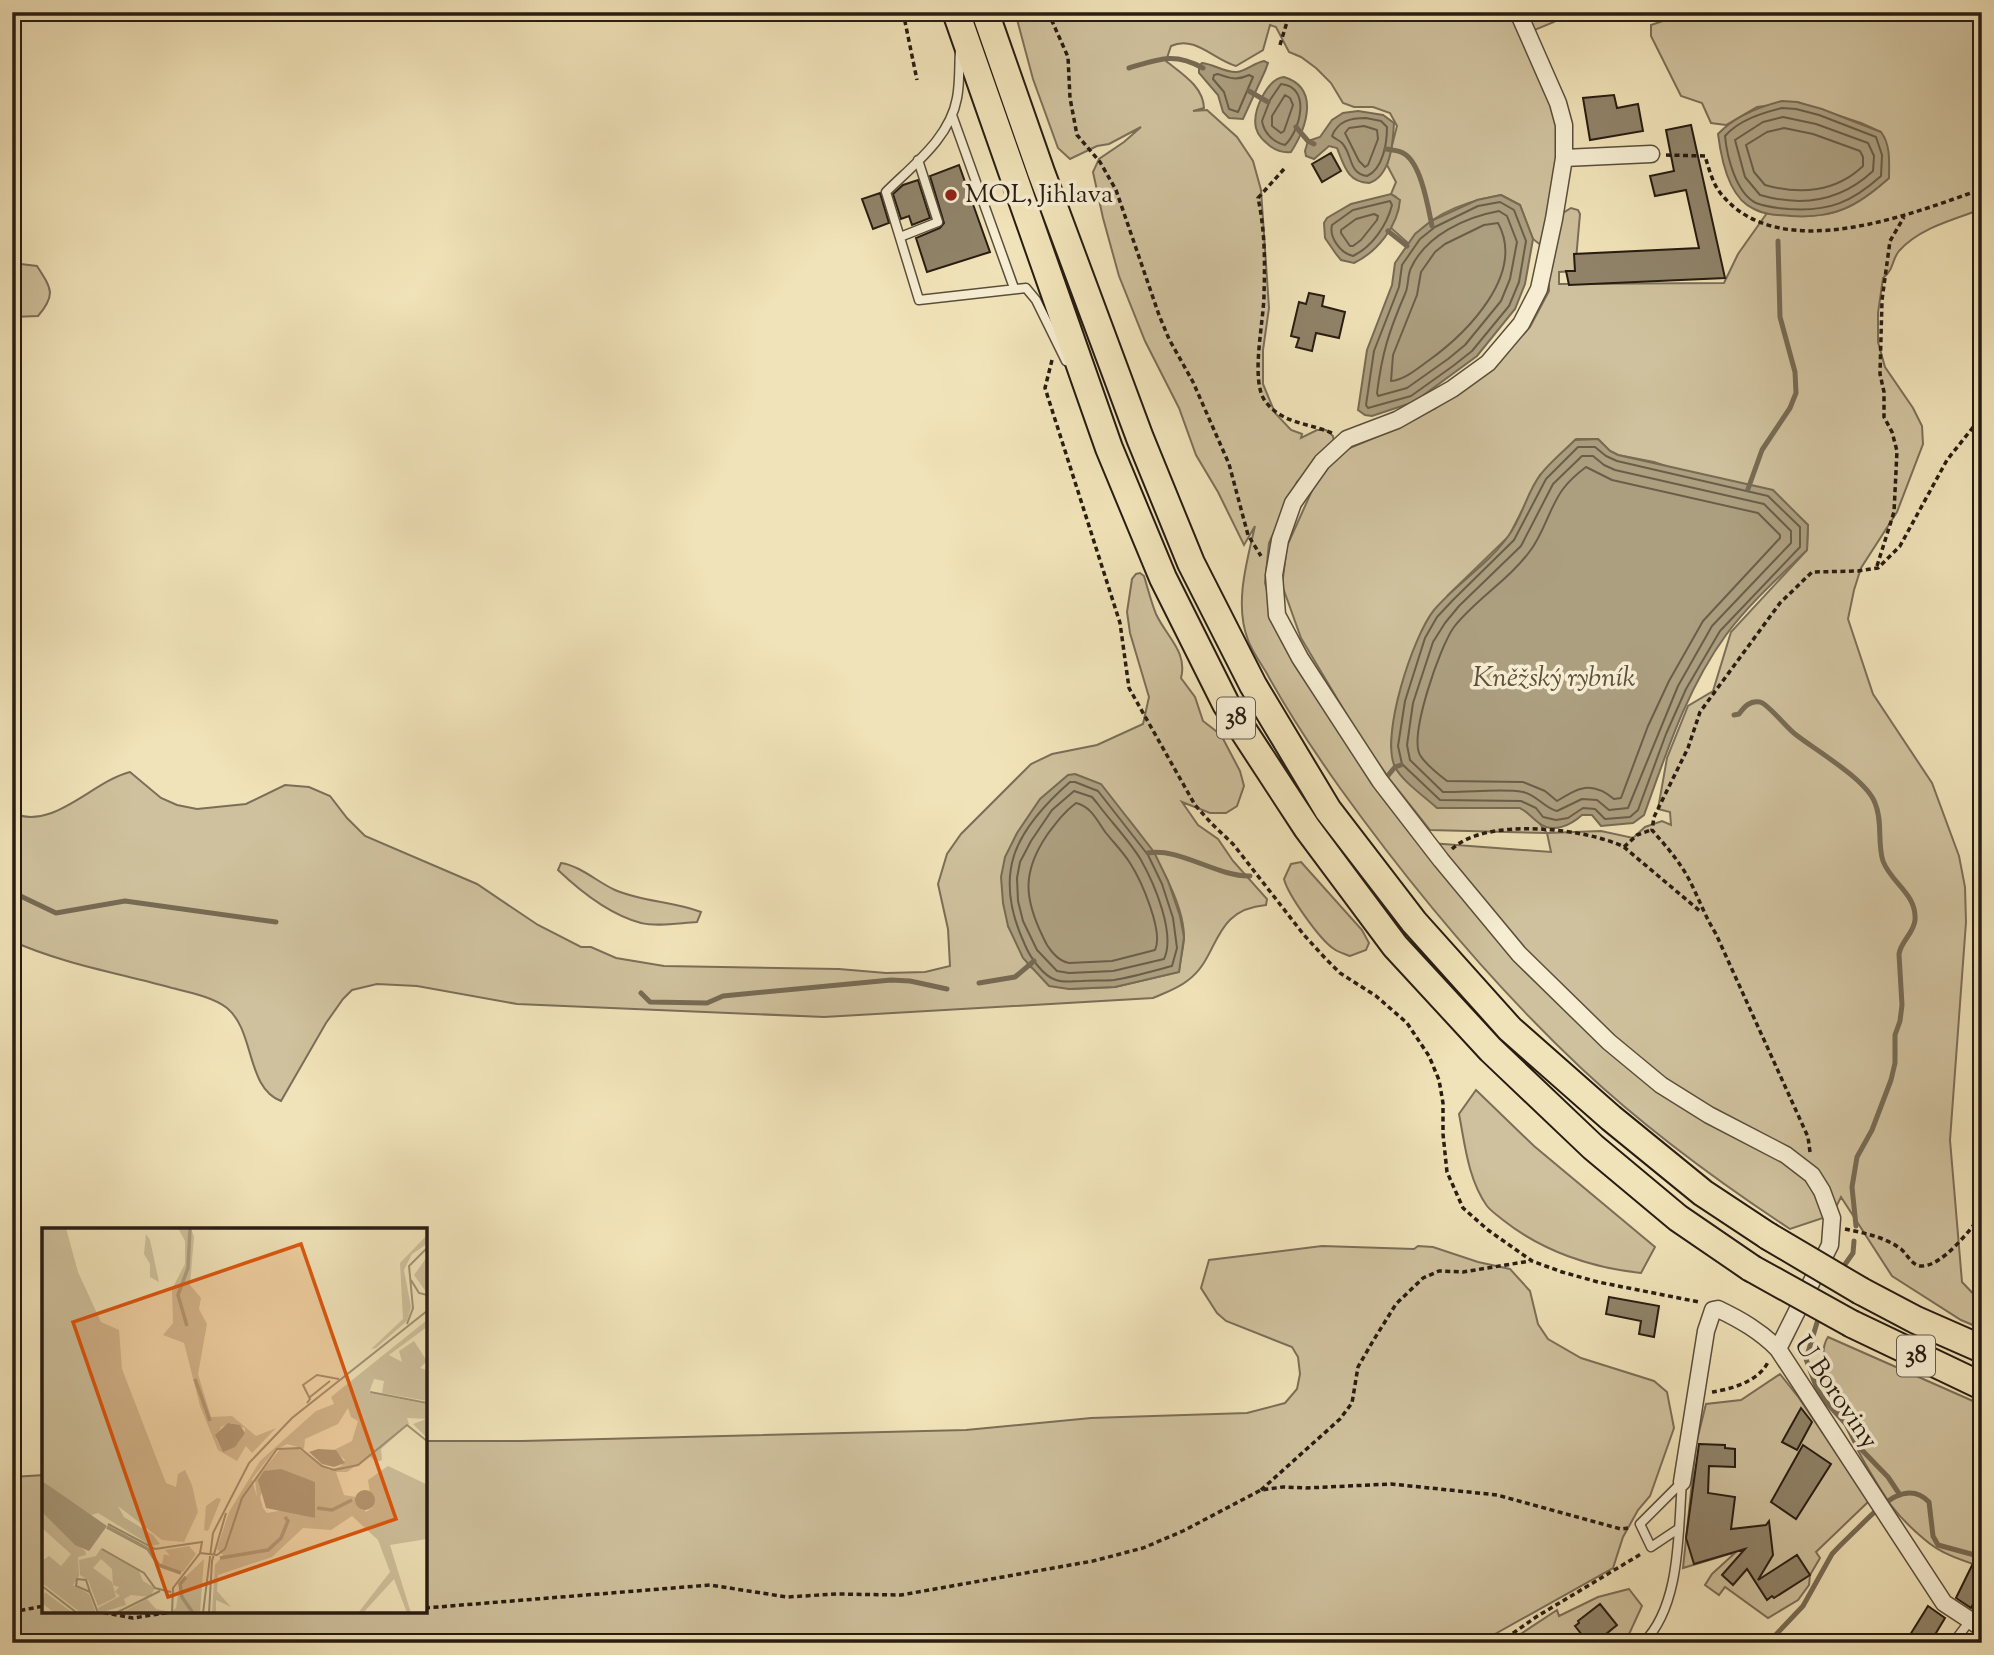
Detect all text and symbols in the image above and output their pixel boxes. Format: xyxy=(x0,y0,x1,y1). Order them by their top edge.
place label: MOL, Jihlava xyxy=(965,177,1113,214)
marker: MOL, Jihlava xyxy=(943,187,959,203)
water label: Kněžský rybník xyxy=(1472,659,1636,699)
road number: 38 xyxy=(1217,698,1255,738)
inset map xyxy=(42,1228,427,1613)
street label: U Boroviny xyxy=(1784,1329,1886,1457)
road number: 38 xyxy=(1897,1336,1935,1376)

